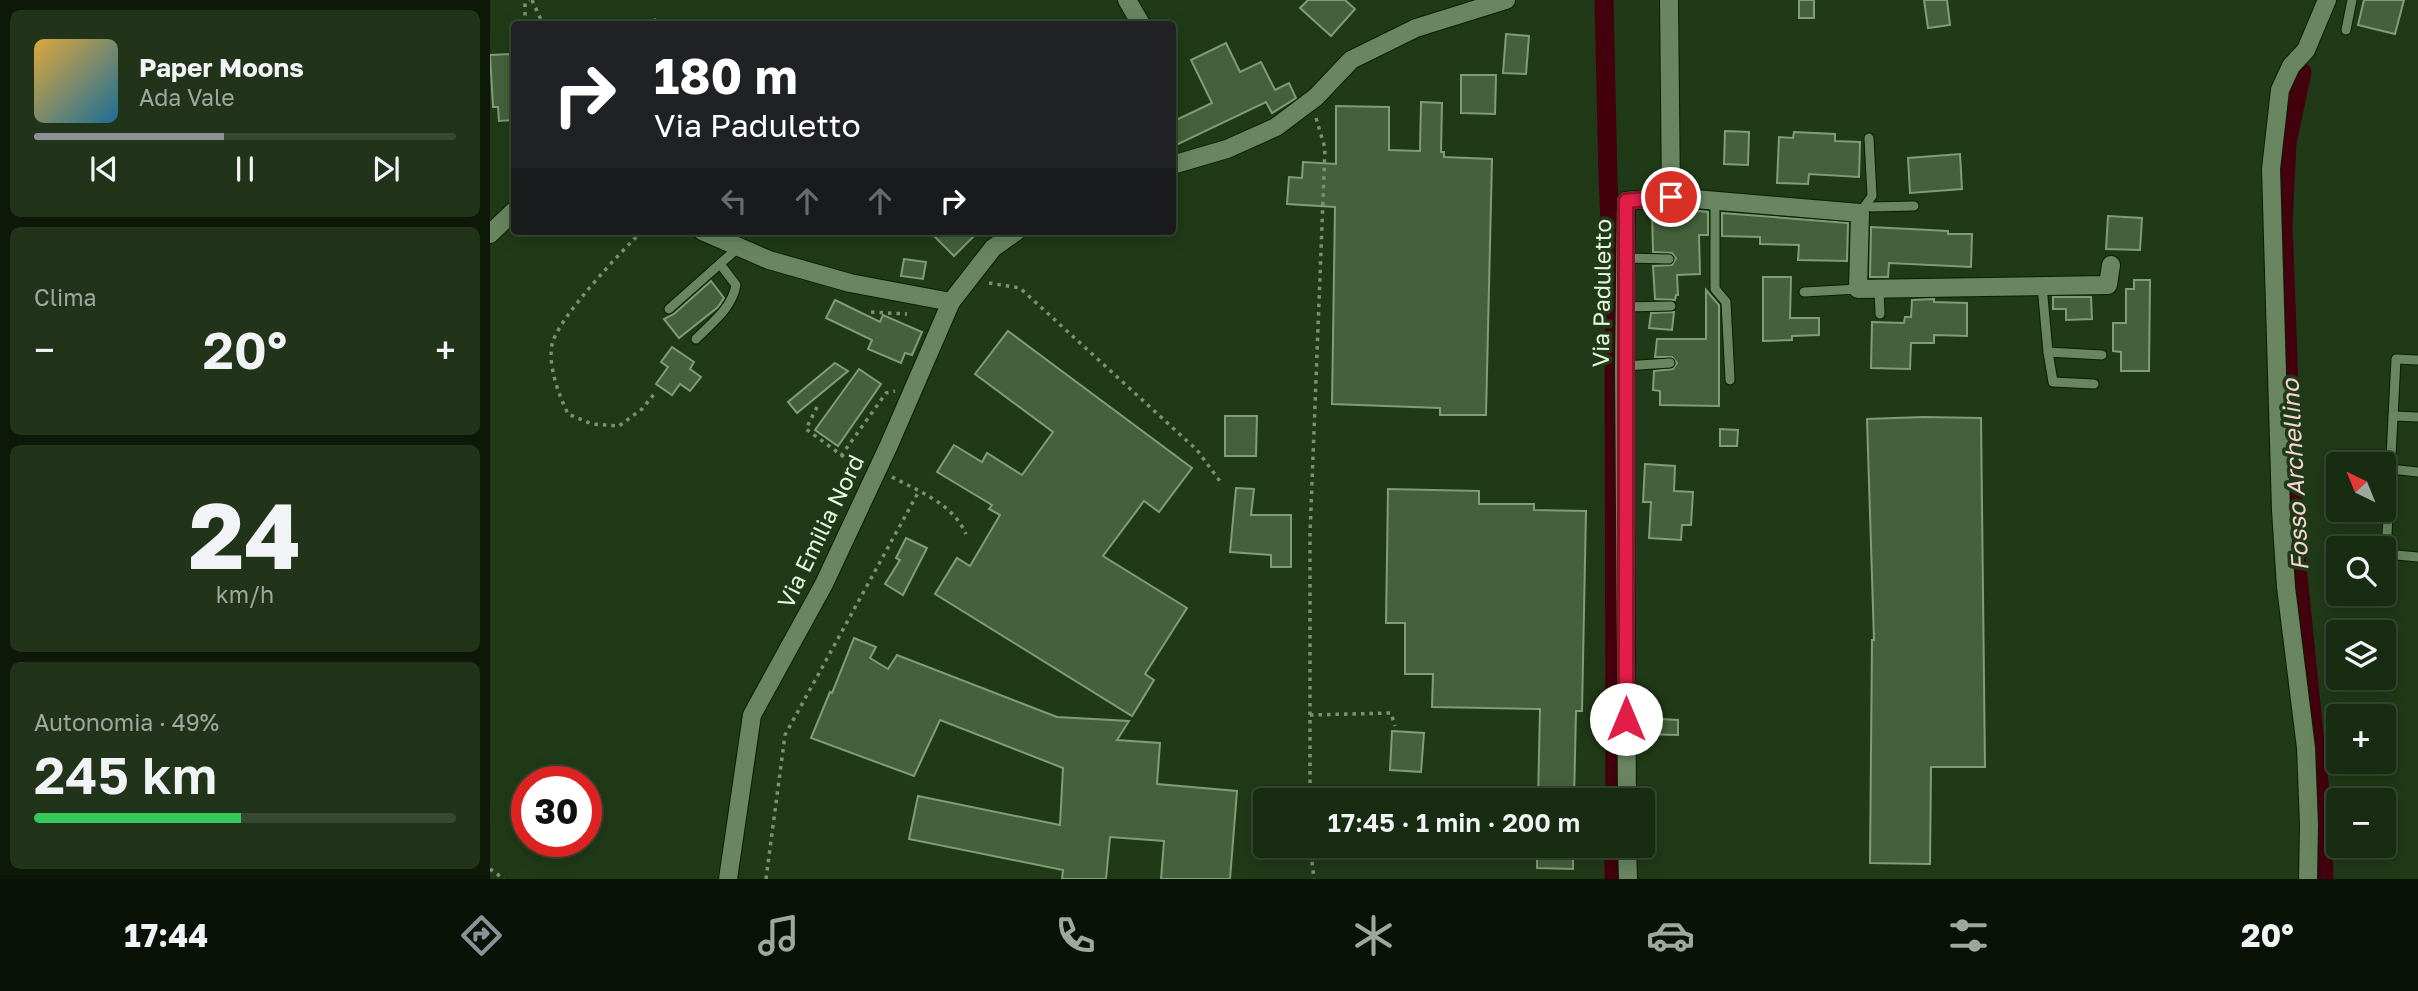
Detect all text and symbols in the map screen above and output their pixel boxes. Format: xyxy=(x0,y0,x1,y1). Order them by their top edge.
text: 180 m xyxy=(654,46,798,105)
icon: right xyxy=(539,49,630,140)
text: Paper Moons xyxy=(139,52,304,83)
text: Ada Vale xyxy=(139,83,235,111)
text: Via Paduletto xyxy=(654,106,861,144)
icon: previous xyxy=(85,150,123,188)
icon: pause xyxy=(226,150,264,188)
icon: next xyxy=(367,150,405,188)
pin xyxy=(1641,167,1701,227)
icon: arrive xyxy=(1652,178,1690,216)
icon: left xyxy=(715,182,753,220)
icon: ahead xyxy=(788,182,826,220)
icon: ahead xyxy=(861,182,899,220)
icon: right xyxy=(934,182,972,220)
street label: Via Paduletto xyxy=(1586,218,1616,368)
text: Clima xyxy=(34,283,97,311)
text: 20° xyxy=(203,318,287,380)
text: − xyxy=(34,327,55,372)
text: + xyxy=(435,327,456,372)
water label: Fosso Archellino xyxy=(2274,377,2314,572)
street label: Via Emilia Nord xyxy=(771,450,869,612)
north arrow xyxy=(2326,452,2396,522)
map controls xyxy=(2326,452,2396,858)
text: 24 xyxy=(189,480,301,589)
button: search xyxy=(2326,536,2396,606)
text: km/h xyxy=(216,580,274,608)
button: layers xyxy=(2326,620,2396,690)
position arrow xyxy=(1589,682,1663,756)
button: + xyxy=(2326,704,2396,774)
text: Autonomia · 49% xyxy=(34,708,219,736)
text: 245 km xyxy=(34,743,217,805)
speed limit sign: 30 xyxy=(511,766,602,857)
button: − xyxy=(2326,788,2396,858)
text: 17:45 · 1 min · 200 m xyxy=(1328,807,1580,838)
icon: directions xyxy=(457,911,506,960)
icon: music xyxy=(754,911,803,960)
icon: phone xyxy=(1051,911,1100,960)
icon: climate xyxy=(1349,911,1398,960)
icon: car xyxy=(1646,911,1695,960)
icon: filters xyxy=(1944,911,1993,960)
text: 17:44 xyxy=(124,916,208,954)
text: 20° xyxy=(2241,916,2294,954)

